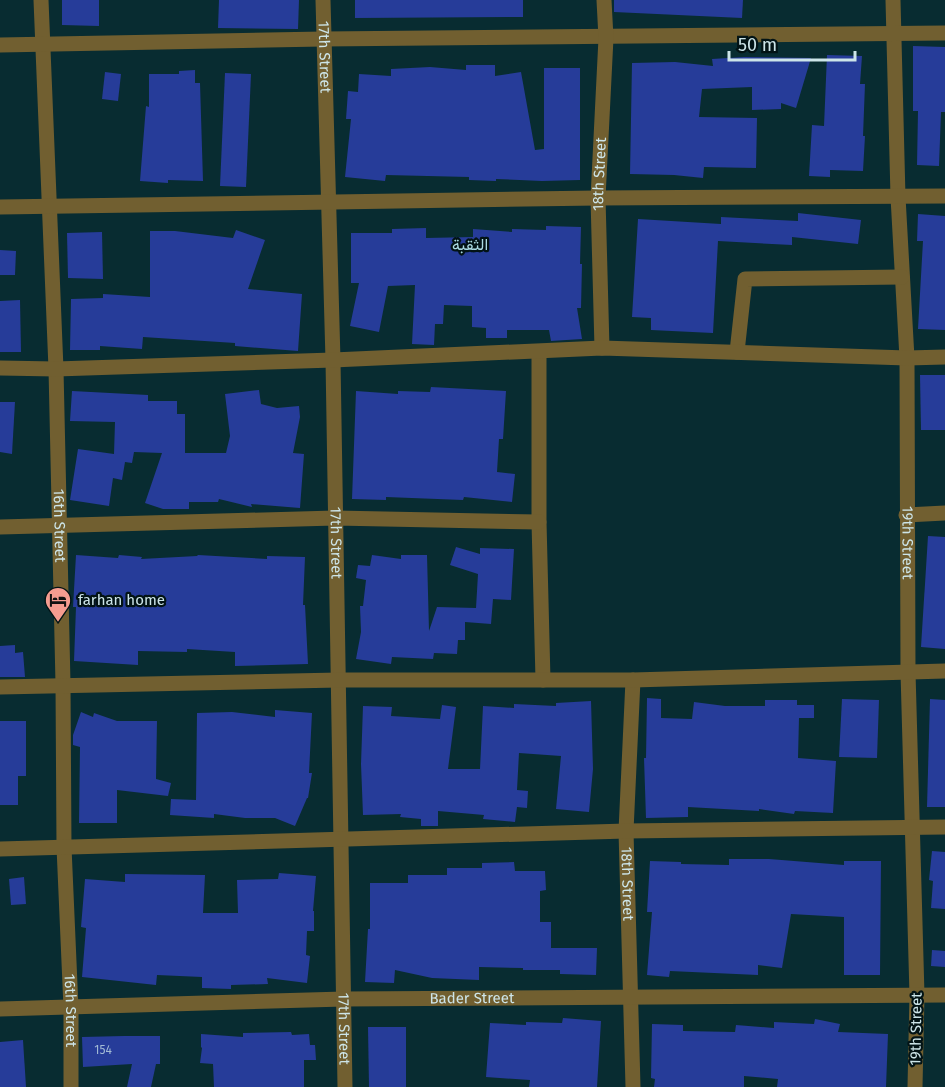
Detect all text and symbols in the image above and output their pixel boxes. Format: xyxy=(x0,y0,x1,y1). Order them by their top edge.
street label: 17th Street xyxy=(315,21,335,94)
scale bar xyxy=(729,24,855,62)
text: 50 m xyxy=(738,34,777,56)
street label: 18th Street xyxy=(589,136,610,211)
district label: الثقبة xyxy=(452,235,488,254)
street label: 16th Street xyxy=(50,489,69,563)
street label: 19th Street xyxy=(898,506,917,580)
street label: 17th Street xyxy=(326,507,346,580)
hotel icon: farhan home xyxy=(43,585,73,623)
place label: farhan home xyxy=(78,591,165,609)
street label: 18th Street xyxy=(617,847,637,921)
street label: 16th Street xyxy=(61,973,80,1048)
street label: Bader Street xyxy=(429,989,515,1007)
street label: 19th Street xyxy=(906,992,926,1066)
street label: 17th Street xyxy=(334,993,354,1066)
house number: 154 xyxy=(94,1043,112,1057)

